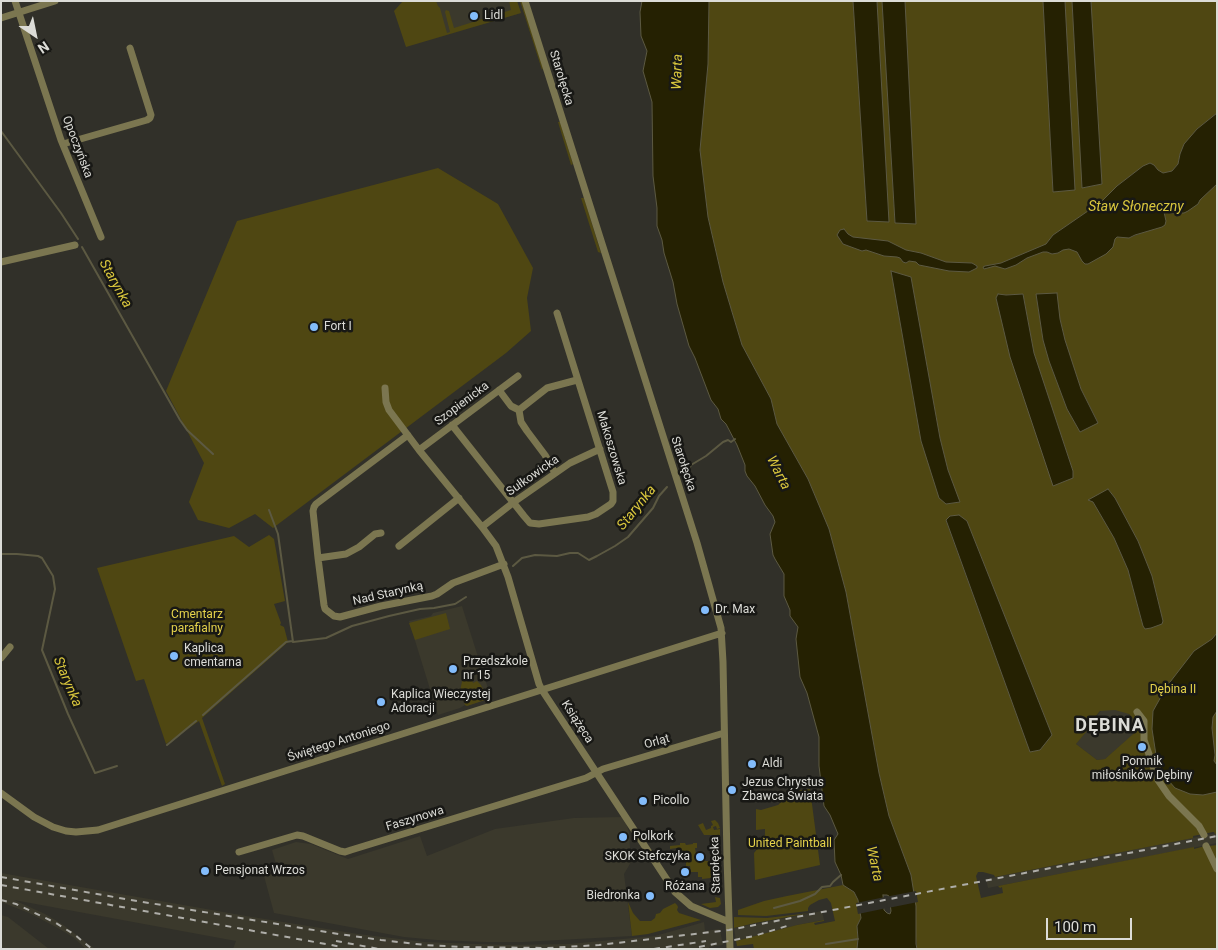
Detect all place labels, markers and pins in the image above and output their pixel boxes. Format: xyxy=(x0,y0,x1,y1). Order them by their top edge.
place label: Lidl xyxy=(484,9,503,23)
marker: Lidl xyxy=(468,10,480,22)
place label: Fort I xyxy=(324,320,352,334)
marker: Fort I xyxy=(308,321,320,333)
place label: Dr. Max xyxy=(715,603,755,617)
marker: Dr. Max xyxy=(699,604,711,616)
place label: Kaplica cmentarna xyxy=(184,642,241,670)
marker: Kaplica cmentarna xyxy=(168,650,180,662)
place label: Przedszkole nr 15 xyxy=(463,655,528,683)
marker: Przedszkole nr 15 xyxy=(447,663,459,675)
place label: Kaplica Wieczystej Adoracji xyxy=(391,688,491,716)
marker: Kaplica Wieczystej Adoracji xyxy=(375,696,387,708)
marker: Pomnik miłośników Dębiny xyxy=(1136,741,1148,753)
place label: Pomnik miłośników Dębiny xyxy=(1092,755,1192,783)
place label: Aldi xyxy=(762,757,782,771)
marker: Aldi xyxy=(746,758,758,770)
place label: Jezus Chrystus Zbawca Świata xyxy=(742,776,824,804)
marker: Jezus Chrystus Zbawca Świata xyxy=(726,784,738,796)
place label: Picollo xyxy=(653,794,689,808)
marker: Picollo xyxy=(637,795,649,807)
place label: Polkork xyxy=(633,830,673,844)
marker: Polkork xyxy=(617,831,629,843)
place label: SKOK Stefczyka xyxy=(605,850,690,864)
marker: SKOK Stefczyka xyxy=(694,851,706,863)
place label: Pensjonat Wrzos xyxy=(215,864,305,878)
marker: Pensjonat Wrzos xyxy=(199,865,211,877)
marker: Różana xyxy=(679,866,691,878)
place label: Różana xyxy=(665,880,705,894)
place label: Biedronka xyxy=(586,889,640,903)
marker: Biedronka xyxy=(644,890,656,902)

